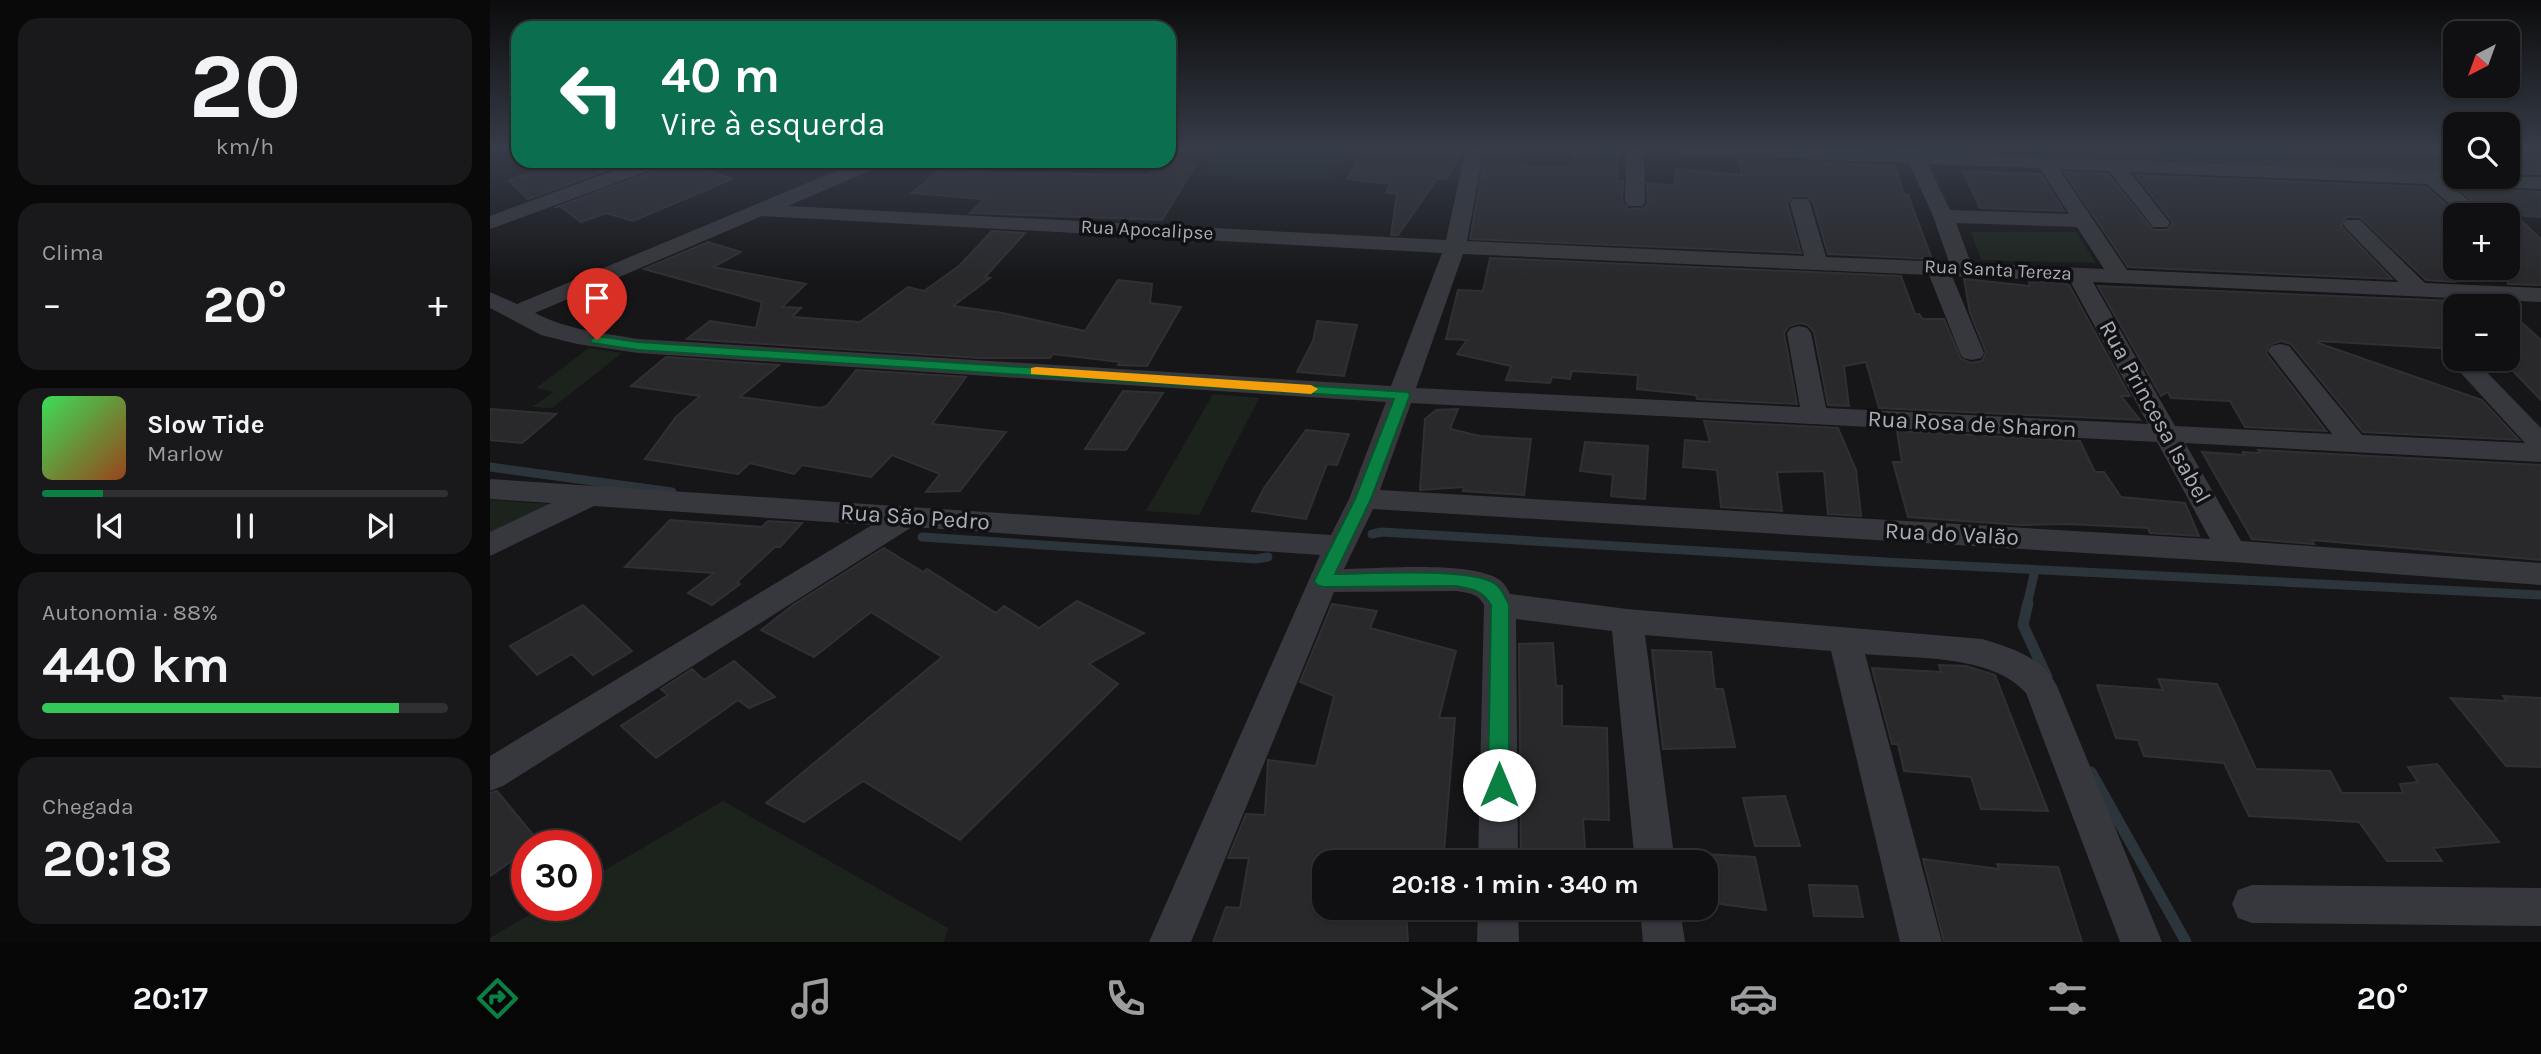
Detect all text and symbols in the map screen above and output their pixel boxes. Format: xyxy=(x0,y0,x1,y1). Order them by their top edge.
north arrow xyxy=(2443,21,2520,98)
map controls xyxy=(2443,21,2520,371)
text: 20 xyxy=(189,34,301,140)
text: 40 m xyxy=(661,47,780,104)
icon: left xyxy=(546,49,637,140)
text: Vire à esquerda xyxy=(661,106,885,143)
button: search xyxy=(2443,112,2520,189)
text: km/h xyxy=(216,133,274,160)
button: + xyxy=(2443,203,2520,280)
street label: Rua Apocalipse xyxy=(1080,216,1214,244)
text: Clima xyxy=(42,239,104,266)
street label: Rua Santa Tereza xyxy=(1924,255,2072,285)
pin xyxy=(567,268,627,340)
text: 20° xyxy=(203,274,287,335)
icon: arrive xyxy=(578,279,616,317)
text: − xyxy=(42,282,62,327)
text: + xyxy=(428,282,448,327)
button: − xyxy=(2443,294,2520,371)
street label: Rua Princesa Isabel xyxy=(2094,316,2216,508)
street label: Rua Rosa de Sharon xyxy=(1867,405,2077,443)
text: Slow Tide xyxy=(147,409,265,440)
text: Marlow xyxy=(147,440,223,467)
street label: Rua São Pedro xyxy=(839,498,991,536)
icon: previous xyxy=(91,507,129,545)
icon: pause xyxy=(226,507,264,545)
icon: next xyxy=(361,507,399,545)
street label: Rua do Valão xyxy=(1884,517,2020,551)
text: Autonomia · 88% xyxy=(42,599,218,626)
text: 440 km xyxy=(42,634,230,695)
position arrow xyxy=(1462,748,1536,822)
text: Chegada xyxy=(42,793,134,820)
text: 20:18 xyxy=(42,828,173,889)
speed limit sign: 30 xyxy=(511,830,602,921)
text: 20:18 · 1 min · 340 m xyxy=(1391,869,1639,900)
icon: directions xyxy=(473,974,522,1023)
icon: music xyxy=(787,974,836,1023)
icon: phone xyxy=(1101,974,1150,1023)
icon: climate xyxy=(1415,974,1464,1023)
icon: car xyxy=(1729,974,1778,1023)
icon: filters xyxy=(2043,974,2092,1023)
text: 20:17 xyxy=(132,980,208,1017)
text: 20° xyxy=(2356,980,2409,1017)

